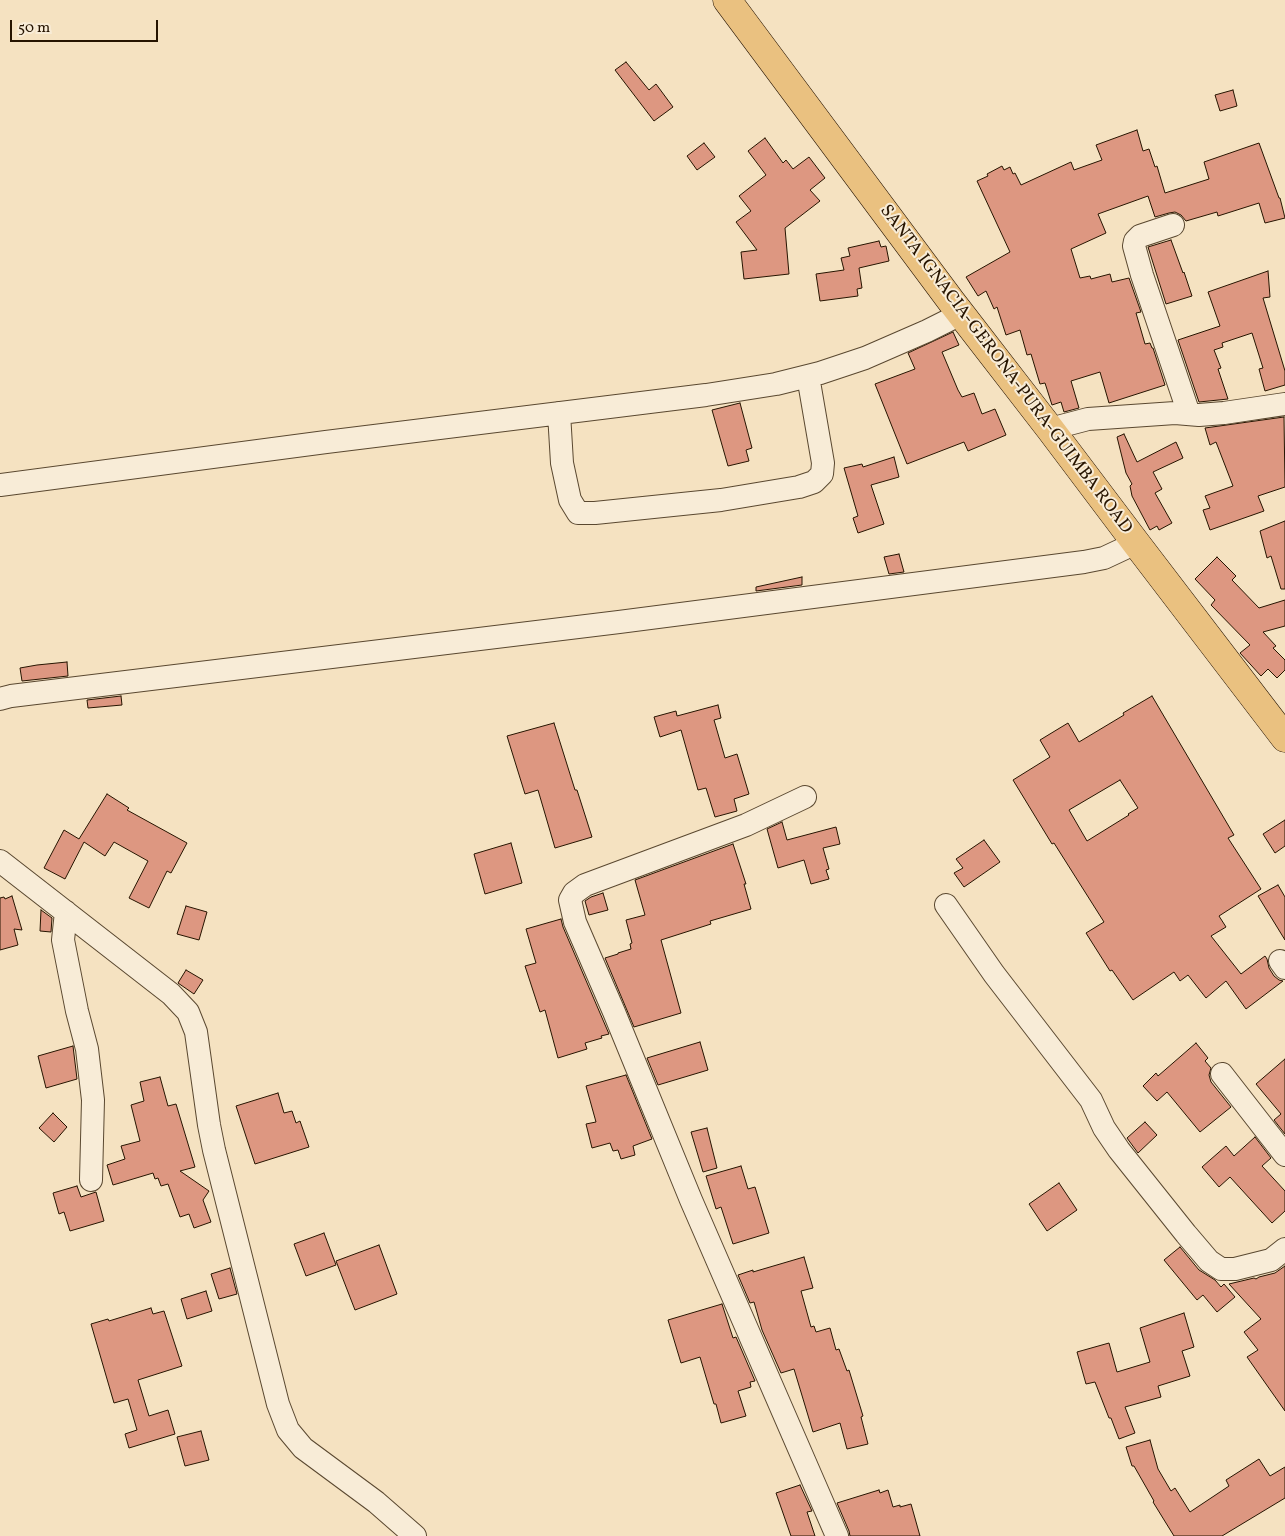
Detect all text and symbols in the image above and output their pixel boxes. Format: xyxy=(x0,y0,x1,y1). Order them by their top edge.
scale bar xyxy=(12,10,160,42)
text: 50 m xyxy=(18,18,50,39)
street label: SANTA IGNACIA-GERONA-PURA-GUIMBA ROAD xyxy=(874,201,1136,539)

